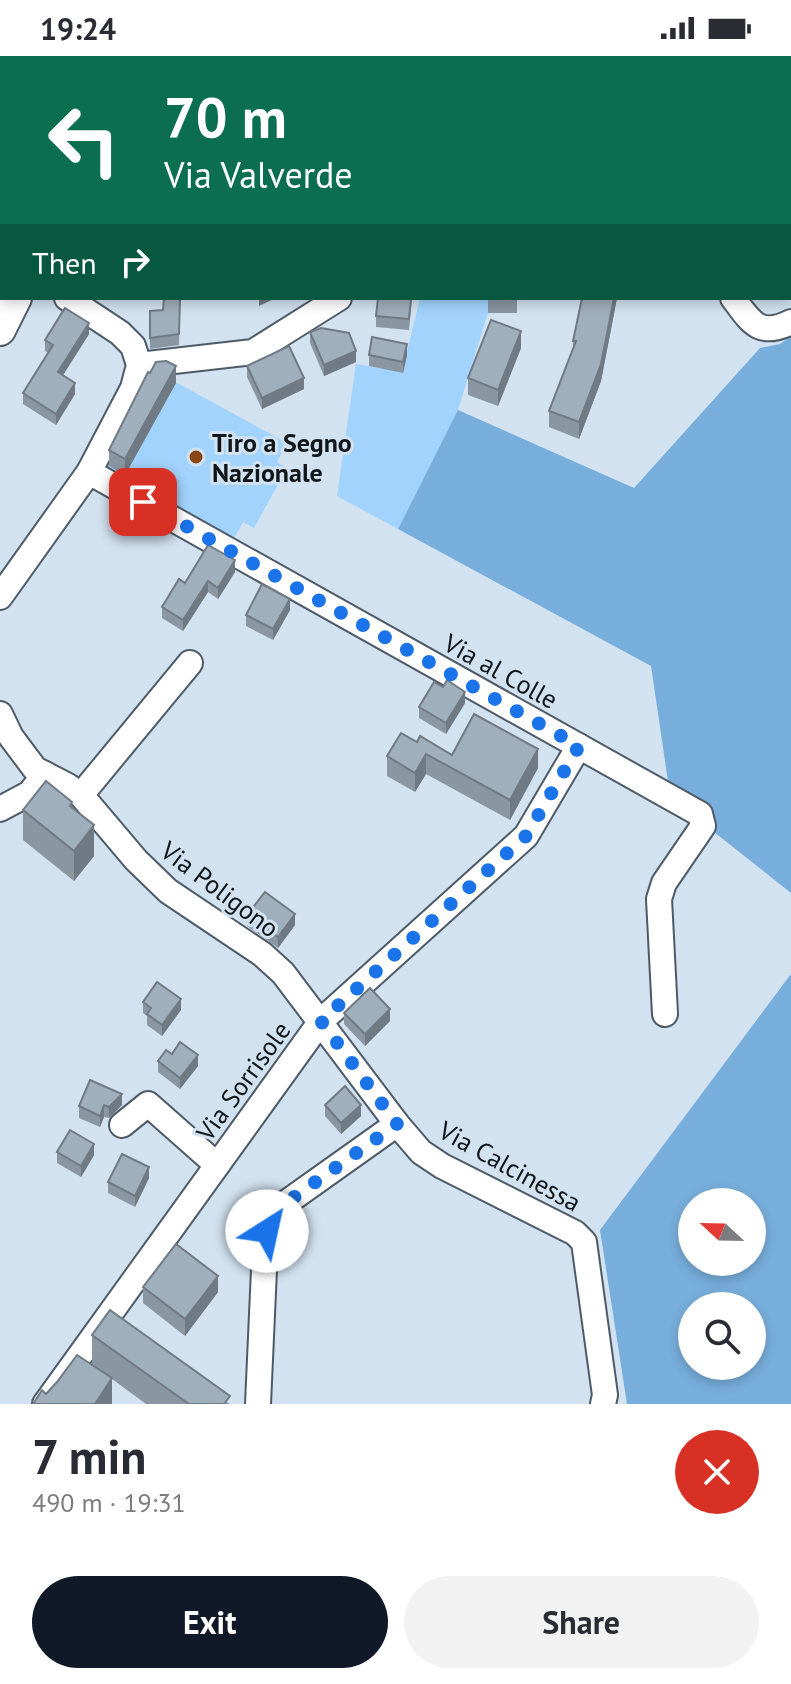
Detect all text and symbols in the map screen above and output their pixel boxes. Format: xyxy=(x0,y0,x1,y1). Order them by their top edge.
text: 19:24 xyxy=(40,9,116,48)
text: 70 m xyxy=(164,81,287,153)
icon: left xyxy=(32,88,136,192)
text: Via Valverde xyxy=(164,151,353,198)
icon: right xyxy=(113,240,157,284)
text: Then xyxy=(32,243,97,282)
place label: Tiro a Segno Nazionale xyxy=(212,426,352,489)
marker: Tiro a Segno Nazionale xyxy=(187,448,205,466)
pin xyxy=(109,468,177,536)
icon: arrive xyxy=(121,480,165,524)
street label: Via al Colle xyxy=(437,626,564,716)
street label: Via Poligono xyxy=(153,833,286,944)
street label: Via Sorrisole xyxy=(188,1015,297,1148)
street label: Via Calcinessa xyxy=(432,1113,587,1219)
north arrow xyxy=(678,1188,766,1276)
map controls xyxy=(678,1188,766,1380)
position arrow xyxy=(225,1189,309,1273)
button: search xyxy=(678,1292,766,1380)
text: 7 min xyxy=(32,1425,146,1487)
button: close xyxy=(675,1430,759,1514)
text: 490 m · 19:31 xyxy=(32,1486,186,1519)
button: Exit xyxy=(32,1576,388,1668)
button: Share xyxy=(404,1576,759,1668)

